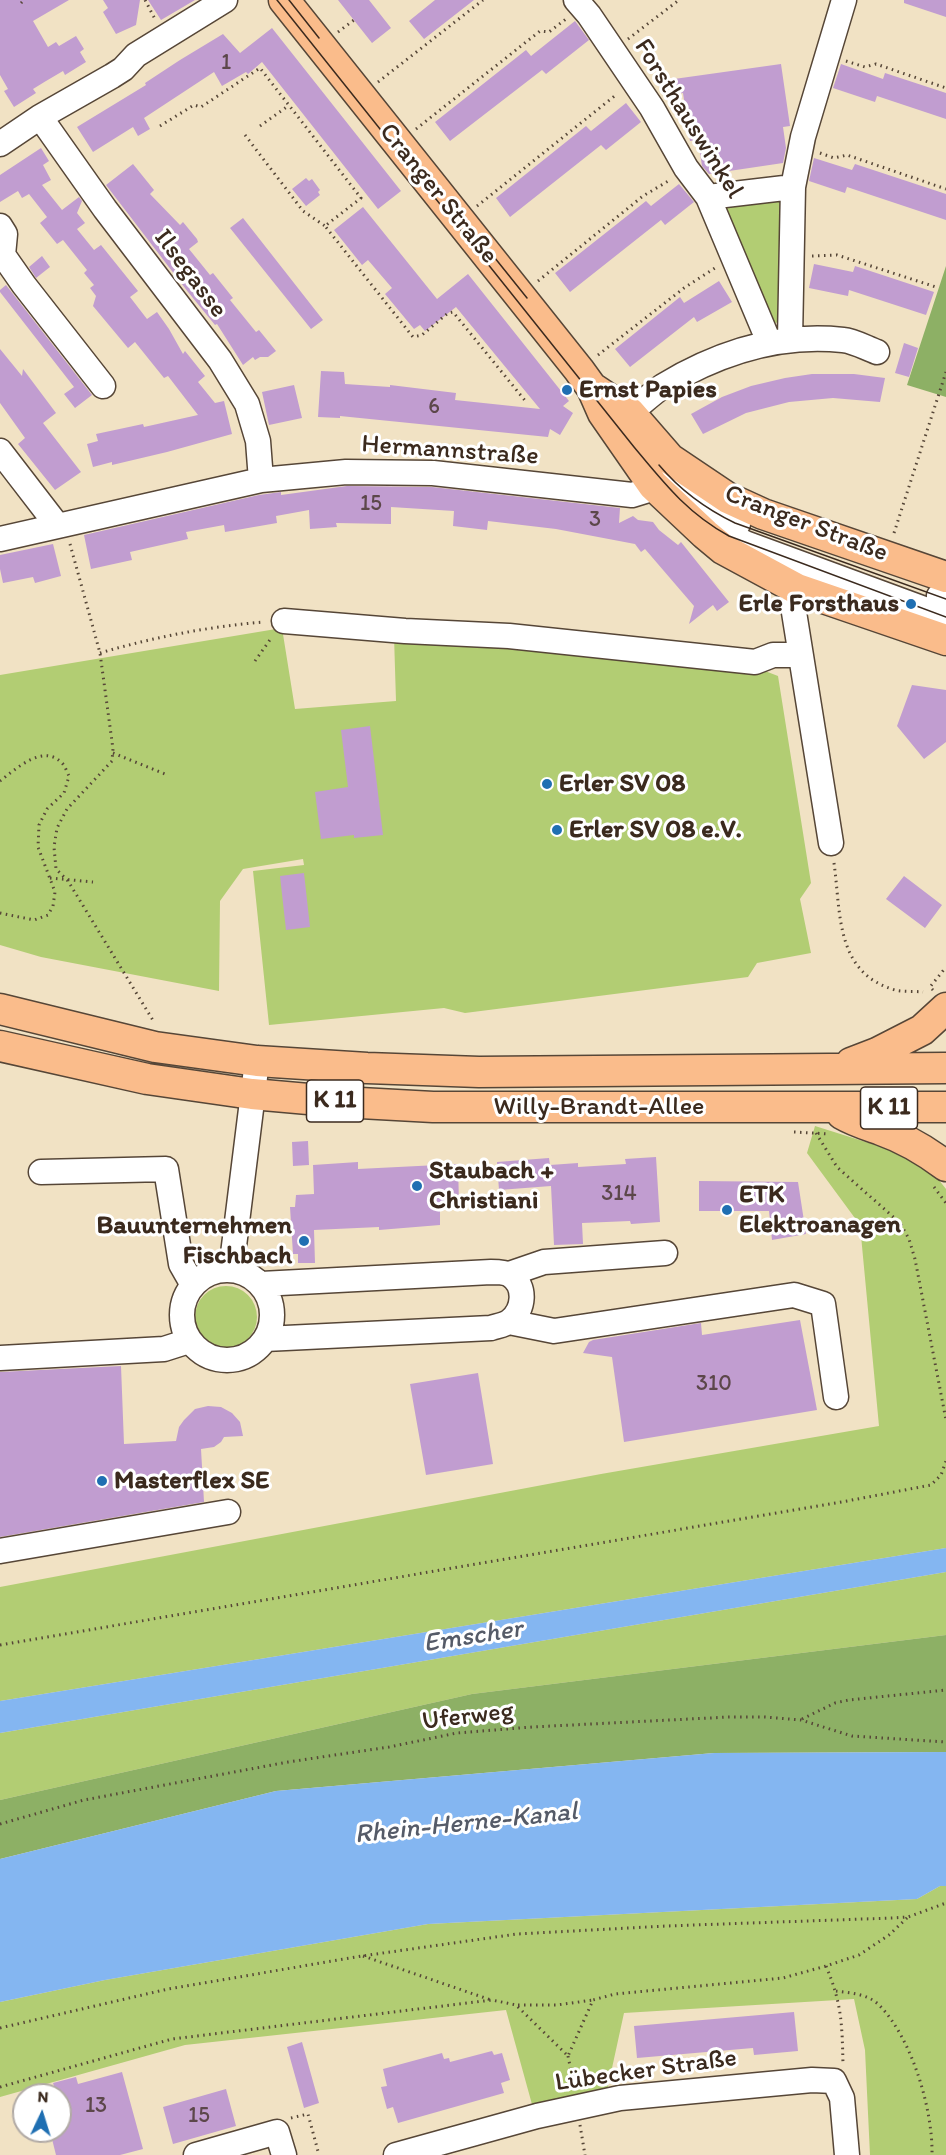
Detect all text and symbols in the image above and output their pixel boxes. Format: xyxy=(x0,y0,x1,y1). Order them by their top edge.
street label: Forsthauswinkel xyxy=(626,33,750,205)
house number: 1 xyxy=(221,50,231,76)
street label: Cranger Straße xyxy=(372,117,504,271)
street label: Ilsegasse xyxy=(147,224,233,324)
place label: Ernst Papies xyxy=(579,374,717,406)
marker: Ernst Papies xyxy=(560,383,574,397)
house number: 6 xyxy=(428,394,440,420)
street label: Hermannstraße xyxy=(360,429,540,473)
street label: Cranger Straße xyxy=(720,479,892,569)
house number: 15 xyxy=(360,491,382,517)
house number: 3 xyxy=(589,507,601,533)
place label: Erle Forsthaus xyxy=(739,588,899,620)
marker: Erle Forsthaus xyxy=(904,597,918,611)
place label: Erler SV 08 xyxy=(559,768,686,800)
marker: Erler SV 08 xyxy=(540,777,554,791)
place label: Erler SV 08 e.V. xyxy=(569,814,742,846)
marker: Erler SV 08 e.V. xyxy=(550,823,564,837)
road number: K 11 xyxy=(306,1080,364,1122)
road number: K 11 xyxy=(860,1087,918,1129)
street label: Willy-Brandt-Allee xyxy=(494,1091,704,1123)
place label: Staubach + Christiani xyxy=(429,1155,554,1216)
marker: Staubach + Christiani xyxy=(410,1179,424,1193)
place label: ETK Elektroanagen xyxy=(739,1179,901,1240)
house number: 314 xyxy=(601,1181,637,1207)
marker: ETK Elektroanagen xyxy=(720,1203,734,1217)
place label: Bauunternehmen Fischbach xyxy=(96,1210,292,1272)
marker: Bauunternehmen Fischbach xyxy=(297,1234,311,1248)
house number: 310 xyxy=(696,1371,732,1397)
place label: Masterflex SE xyxy=(114,1465,269,1497)
marker: Masterflex SE xyxy=(95,1474,109,1488)
water label: Emscher xyxy=(421,1613,525,1661)
street label: Uferweg xyxy=(420,1696,516,1738)
water label: Rhein-Herne-Kanal xyxy=(353,1796,579,1852)
street label: Lübecker Straße xyxy=(553,2043,739,2099)
north arrow xyxy=(12,2083,72,2143)
text: N xyxy=(37,2087,49,2106)
house number: 13 xyxy=(85,2093,107,2119)
house number: 15 xyxy=(188,2103,210,2129)

